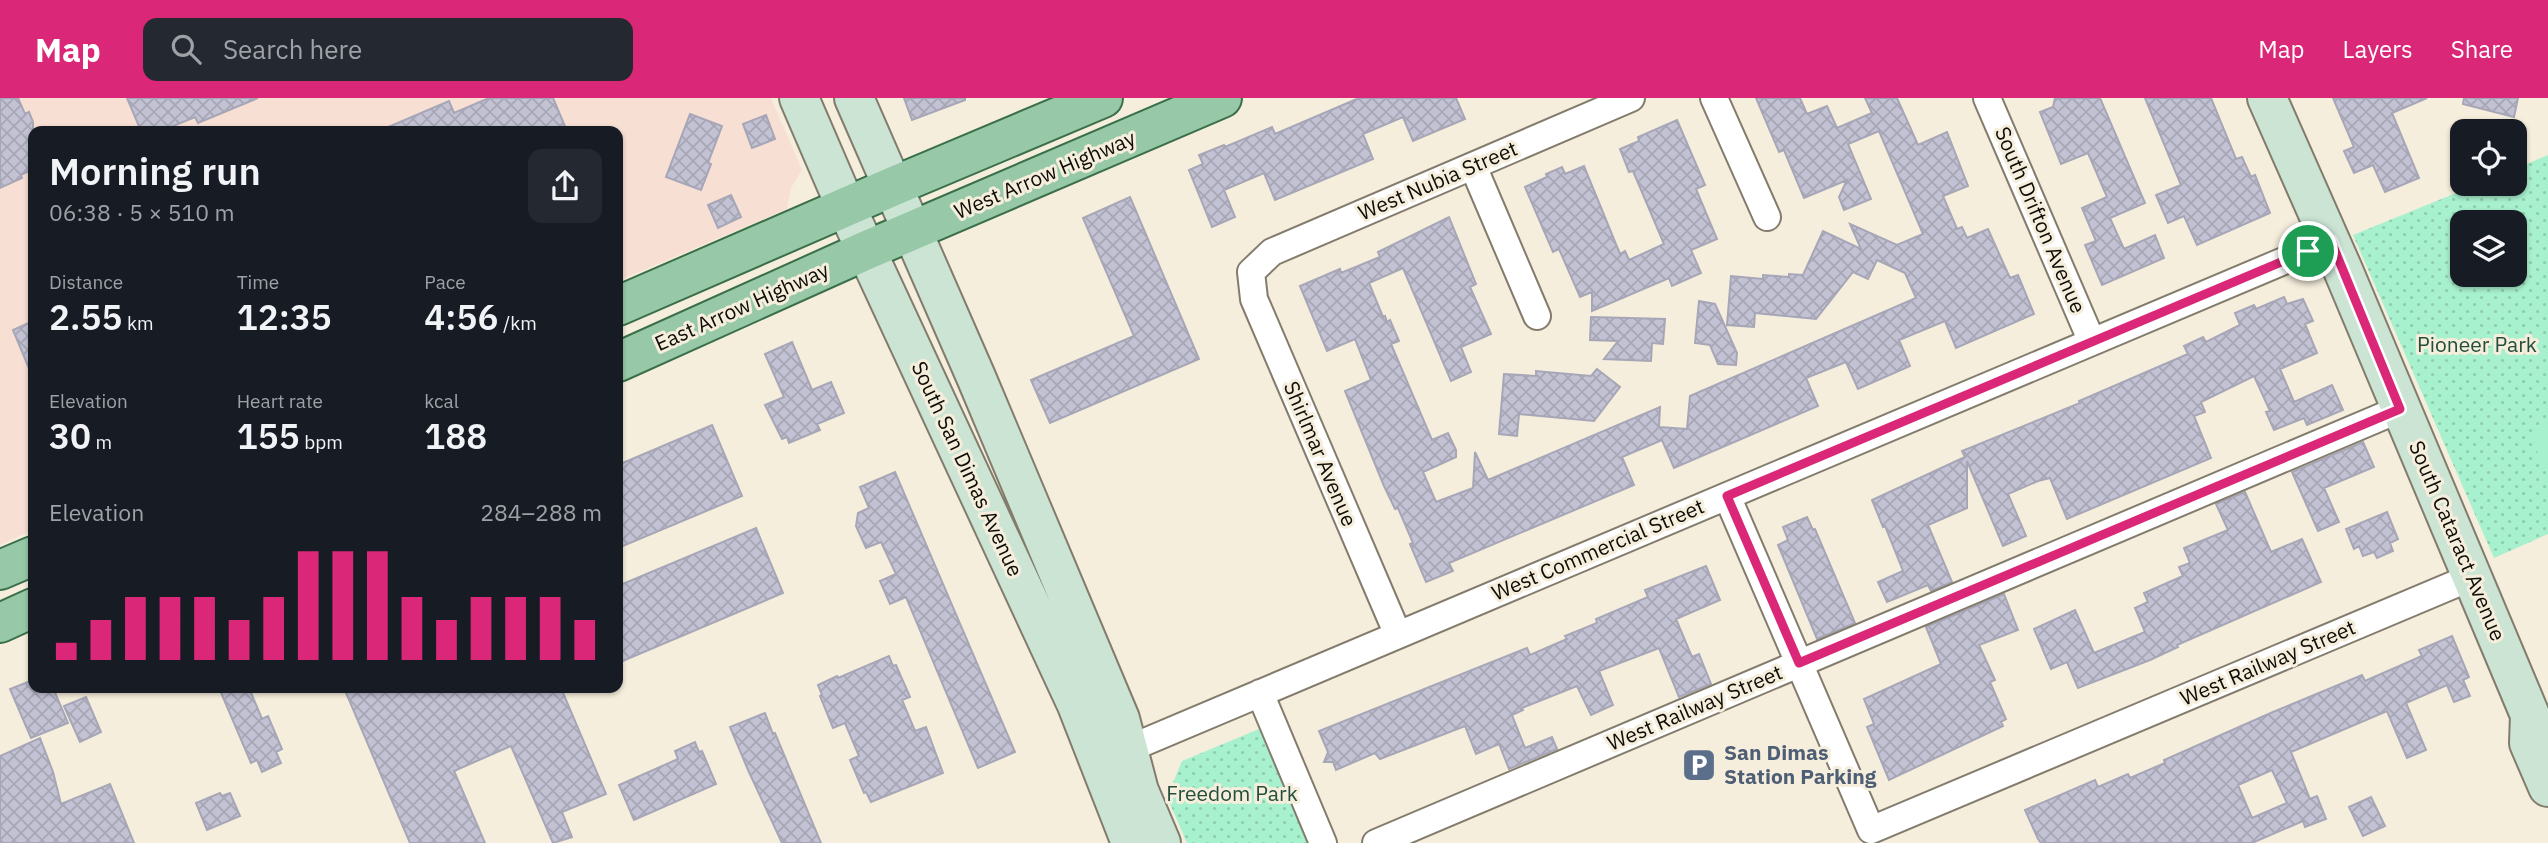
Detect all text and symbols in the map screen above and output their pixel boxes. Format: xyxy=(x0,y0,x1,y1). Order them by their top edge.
search box xyxy=(143,18,633,81)
text: Map xyxy=(35,28,101,71)
icon: search xyxy=(167,30,205,68)
text: Search here xyxy=(223,32,362,66)
text: Map xyxy=(2258,33,2305,65)
text: Layers xyxy=(2343,33,2413,65)
text: Share xyxy=(2451,33,2513,65)
map controls xyxy=(2450,119,2527,287)
button: locate xyxy=(2450,119,2527,196)
street label: South Drifton Avenue xyxy=(1989,122,2093,317)
street label: West Arrow Highway xyxy=(950,123,1140,225)
street label: West Nubia Street xyxy=(1354,134,1521,226)
text: Morning run xyxy=(49,146,261,195)
button: share xyxy=(528,149,602,223)
text: 06:38 · 5 × 510 m xyxy=(49,197,235,227)
button: layers xyxy=(2450,210,2527,287)
pin xyxy=(2278,221,2338,281)
icon: arrive xyxy=(2289,232,2327,270)
street label: East Arrow Highway xyxy=(650,255,834,357)
text: Distance xyxy=(49,270,123,294)
text: Time xyxy=(237,270,279,294)
text: Pace xyxy=(424,270,466,294)
text: 2.55 xyxy=(49,294,122,340)
text: 12:35 xyxy=(237,294,332,340)
text: 4:56 xyxy=(424,294,499,340)
text: km xyxy=(122,311,154,335)
text: /km xyxy=(499,311,537,335)
park label: Pioneer Park xyxy=(2417,330,2537,358)
street label: South San Dimas Avenue xyxy=(906,356,1030,581)
street label: Shirlmar Avenue xyxy=(1278,377,1364,530)
text: Elevation xyxy=(49,389,128,413)
text: Heart rate xyxy=(237,389,323,413)
text: kcal xyxy=(424,389,459,413)
text: 30 xyxy=(49,413,91,459)
text: 155 xyxy=(237,413,300,459)
text: 188 xyxy=(424,413,487,459)
text: m xyxy=(91,430,112,454)
text: bpm xyxy=(300,430,343,454)
street label: South Cataract Avenue xyxy=(2403,436,2513,645)
street label: West Commercial Street xyxy=(1487,492,1708,607)
text: Elevation xyxy=(49,497,144,527)
text: 284–288 m xyxy=(480,497,602,527)
street label: West Railway Street xyxy=(2176,613,2359,712)
street label: West Railway Street xyxy=(1603,658,1786,757)
place label: San Dimas Station Parking xyxy=(1724,738,1877,790)
parking icon: San Dimas Station Parking xyxy=(1680,746,1718,784)
park label: Freedom Park xyxy=(1166,779,1298,807)

